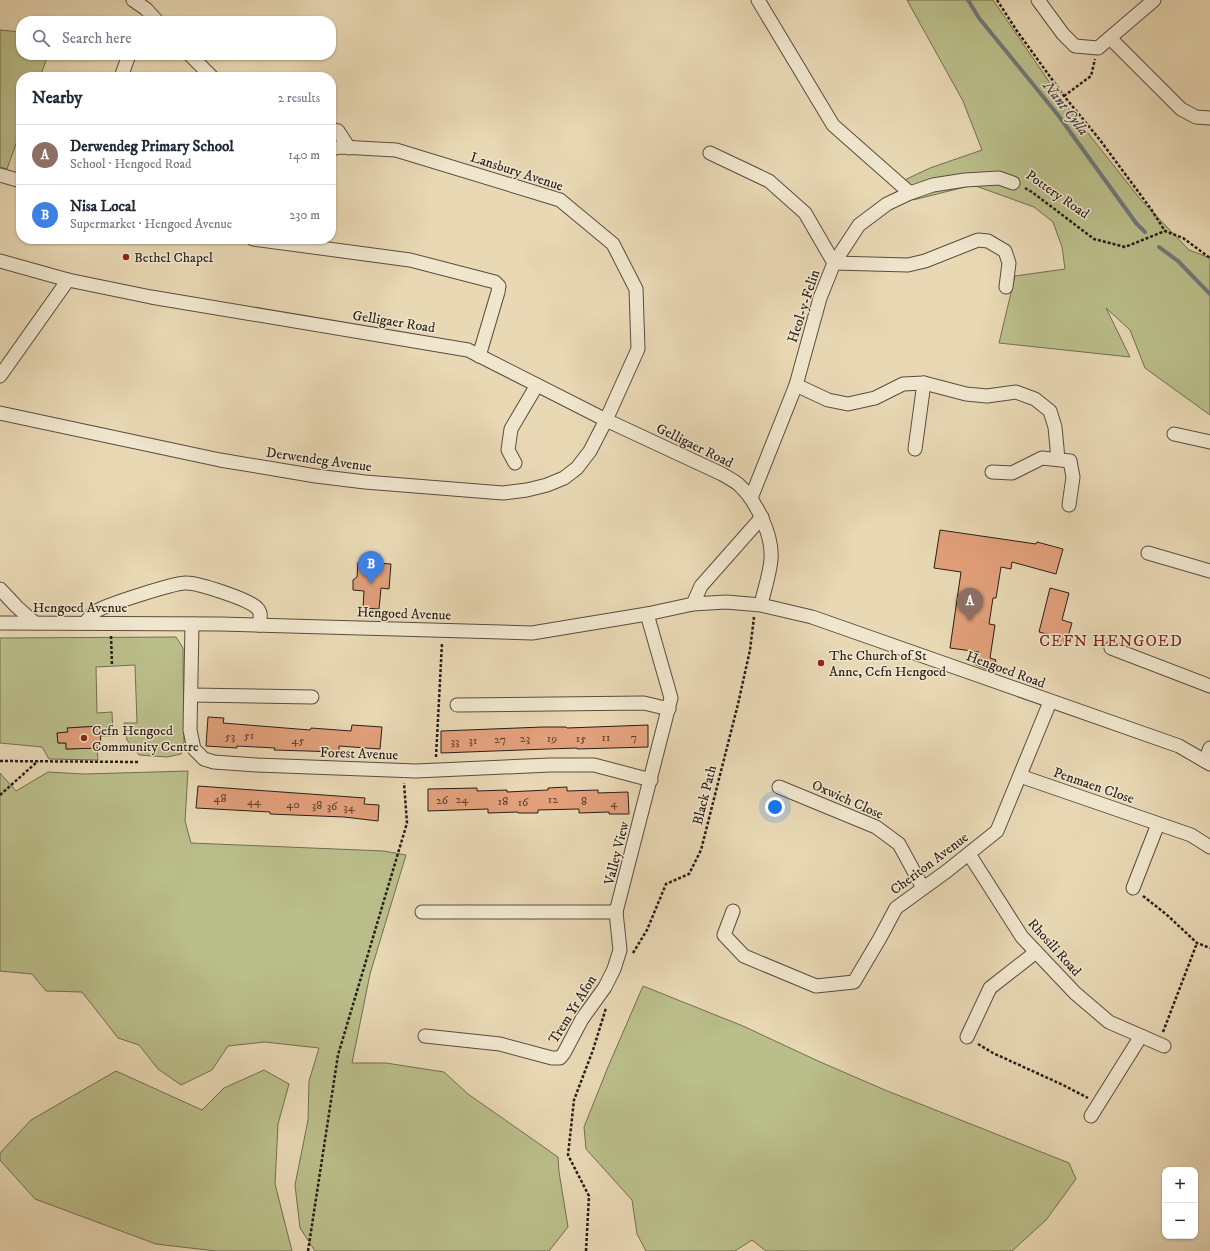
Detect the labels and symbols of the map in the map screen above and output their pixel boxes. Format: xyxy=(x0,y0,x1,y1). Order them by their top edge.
water label: Nant Cylla xyxy=(1038,76,1093,140)
street label: Lansbury Avenue xyxy=(468,148,566,195)
street label: Pottery Road xyxy=(1022,166,1093,223)
place label: Bethel Chapel xyxy=(134,249,214,267)
marker: Bethel Chapel xyxy=(121,252,131,262)
street label: Heol-y-Felin xyxy=(784,267,824,345)
street label: Gelligaer Road xyxy=(351,307,436,337)
street label: Gelligaer Road xyxy=(653,420,736,472)
street label: Derwendeg Avenue xyxy=(265,444,373,476)
pin: B xyxy=(358,551,384,584)
pin: A xyxy=(957,588,983,621)
street label: Hengoed Avenue xyxy=(33,599,127,617)
street label: Hengoed Avenue xyxy=(356,603,452,625)
district label: CEFN HENGOED xyxy=(1039,631,1183,651)
place label: The Church of St Anne, Cefn Hengoed xyxy=(829,647,946,681)
street label: Hengoed Road xyxy=(964,647,1048,693)
marker: The Church of St Anne, Cefn Hengoed xyxy=(816,658,826,668)
place label: Cefn Hengoed Community Centre xyxy=(92,722,199,756)
house number: 51 xyxy=(244,728,254,743)
house number: 53 xyxy=(225,729,235,744)
house number: 11 xyxy=(602,730,610,745)
house number: 7 xyxy=(631,730,637,745)
house number: 23 xyxy=(520,731,530,746)
house number: 19 xyxy=(547,731,557,746)
house number: 15 xyxy=(576,731,586,746)
house number: 27 xyxy=(494,732,506,747)
marker: Cefn Hengoed Community Centre xyxy=(79,733,89,743)
house number: 45 xyxy=(292,733,304,748)
house number: 31 xyxy=(469,733,477,748)
house number: 33 xyxy=(451,734,459,749)
street label: Forest Avenue xyxy=(319,744,399,764)
street label: Black Path xyxy=(689,763,721,827)
street label: Penmaen Close xyxy=(1051,764,1137,808)
street label: Oxwich Close xyxy=(809,776,886,824)
house number: 48 xyxy=(214,791,226,806)
house number: 24 xyxy=(456,792,469,807)
house number: 12 xyxy=(548,792,558,807)
house number: 26 xyxy=(436,793,449,808)
house number: 44 xyxy=(247,794,262,809)
house number: 18 xyxy=(498,794,508,809)
house number: 8 xyxy=(581,794,587,809)
house number: 16 xyxy=(518,795,529,810)
house number: 4 xyxy=(611,796,619,811)
house number: 40 xyxy=(286,797,300,812)
your location xyxy=(765,797,785,817)
house number: 38 xyxy=(312,798,322,813)
house number: 36 xyxy=(327,799,338,814)
house number: 34 xyxy=(343,800,356,815)
street label: Valley View xyxy=(600,820,634,888)
street label: Cheriton Avenue xyxy=(887,828,972,899)
street label: Rhosili Road xyxy=(1024,915,1085,980)
street label: Trem Yr Afon xyxy=(545,971,601,1047)

